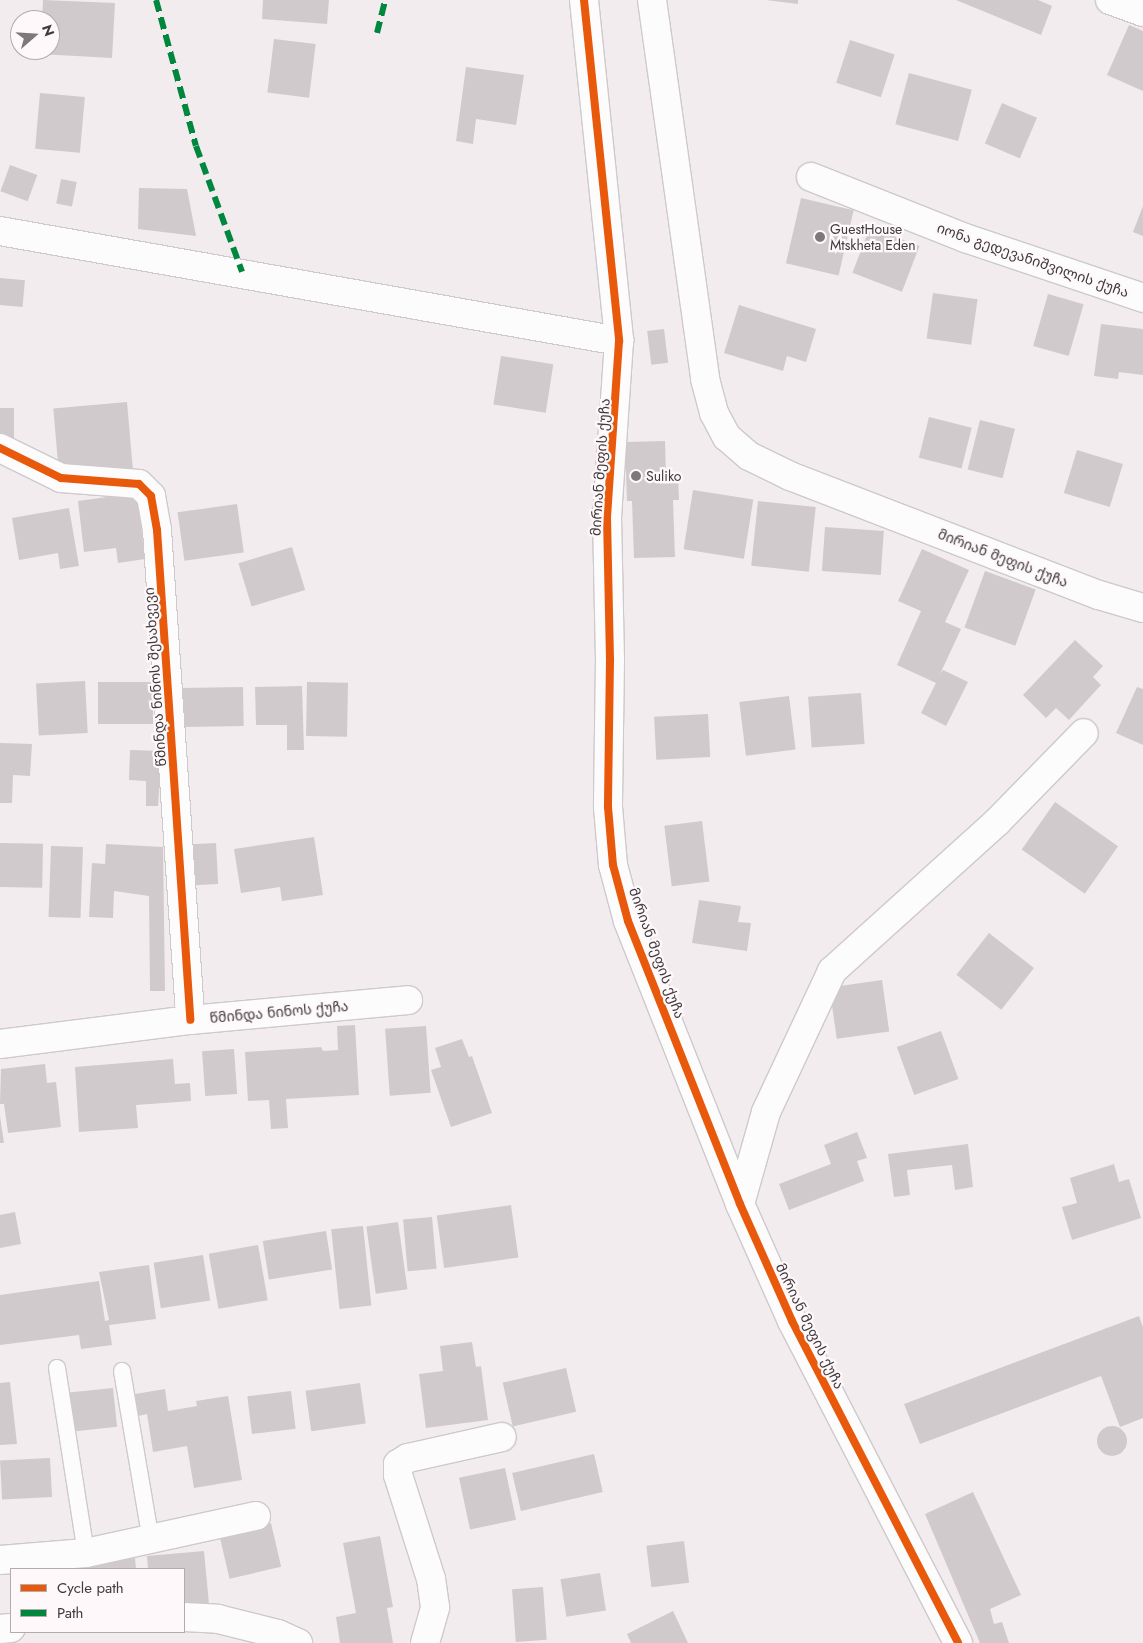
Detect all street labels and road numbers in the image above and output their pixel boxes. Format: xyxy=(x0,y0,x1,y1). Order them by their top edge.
street label: იონა გედევანიშვილის ქუჩა xyxy=(935,219,1131,301)
street label: მირიან მეფის ქუჩა xyxy=(587,398,613,536)
street label: მირიან მეფის ქუჩა xyxy=(936,525,1070,591)
street label: წმინდა ნინოს შესახვევი xyxy=(140,587,170,767)
street label: მირიან მეფის ქუჩა xyxy=(626,885,688,1021)
street label: წმინდა ნინოს ქუჩა xyxy=(209,998,349,1026)
street label: მირიან მეფის ქუჩა xyxy=(772,1260,848,1392)

